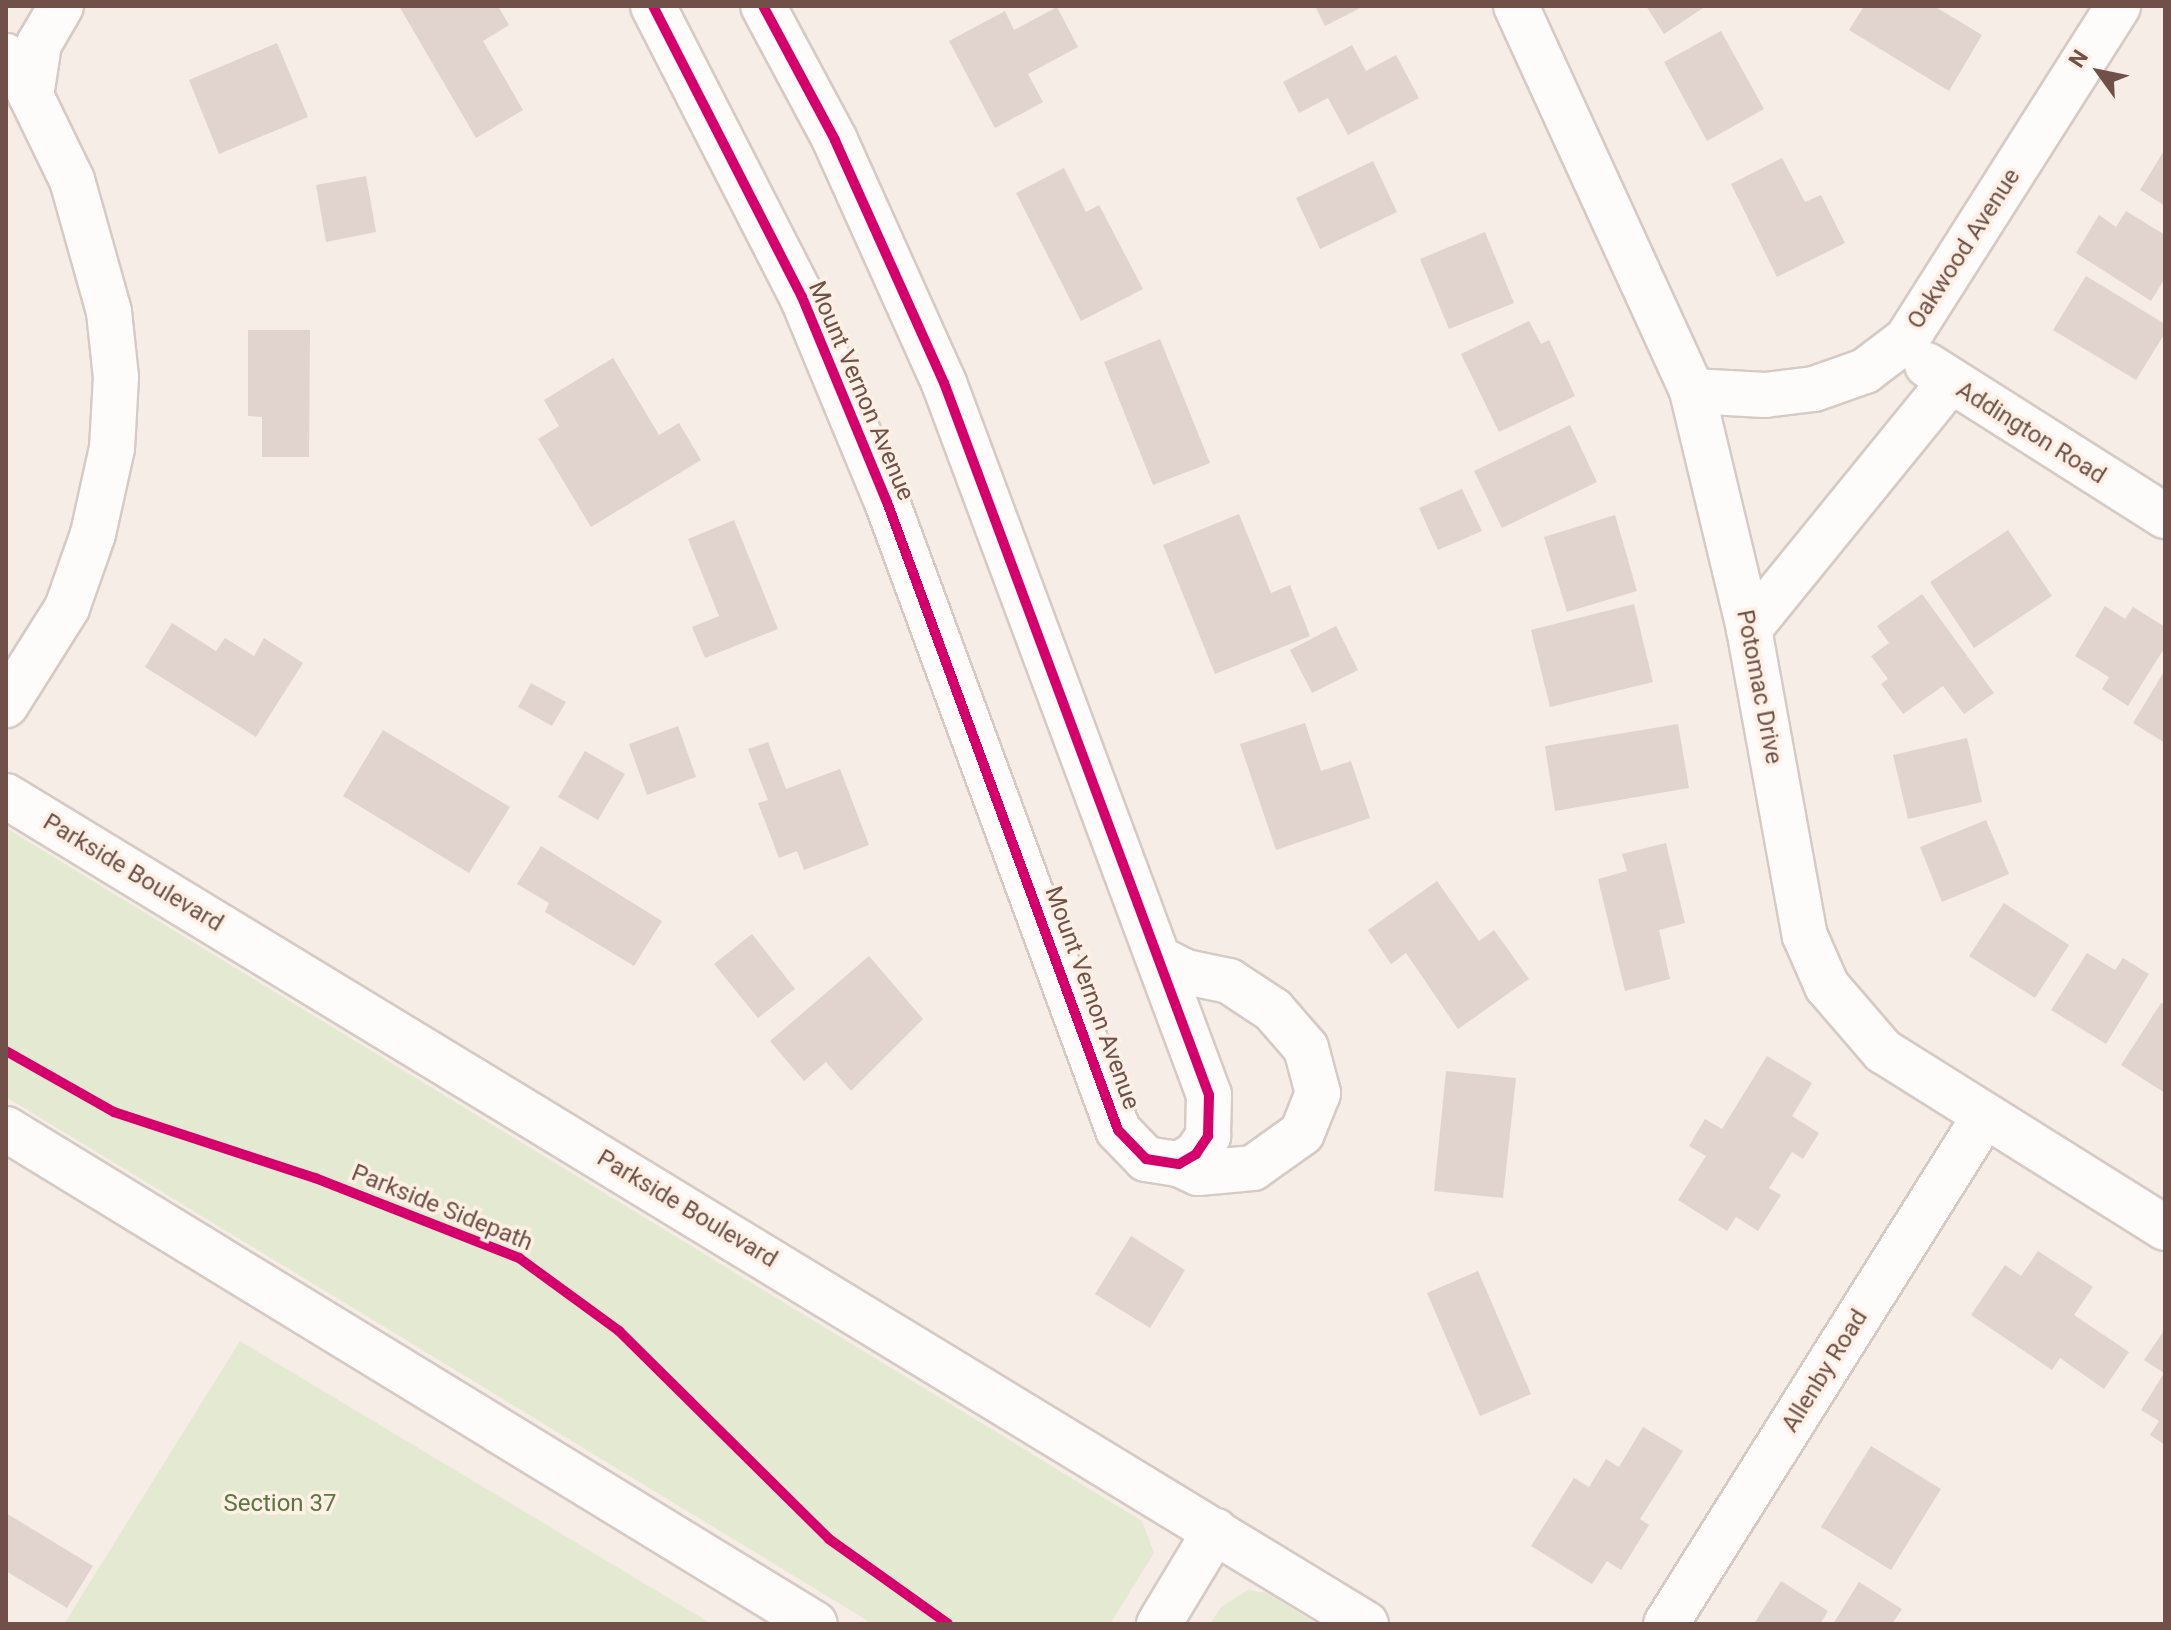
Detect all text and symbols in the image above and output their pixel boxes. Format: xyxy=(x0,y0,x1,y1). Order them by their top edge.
north arrow xyxy=(2059,32,2139,112)
text: N xyxy=(2064,45,2093,72)
street label: Oakwood Avenue xyxy=(1902,164,2026,334)
street label: Mount Vernon Avenue xyxy=(802,277,920,505)
street label: Addington Road xyxy=(1951,376,2111,490)
street label: Potomac Drive xyxy=(1730,607,1788,767)
street label: Parkside Boulevard xyxy=(38,808,228,938)
street label: Mount Vernon Avenue xyxy=(1038,883,1146,1113)
street label: Parkside Boulevard xyxy=(592,1144,782,1274)
street label: Parkside Sidepath xyxy=(347,1159,537,1257)
street label: Allenby Road xyxy=(1776,1304,1874,1438)
park label: Section 37 xyxy=(223,1490,337,1518)

